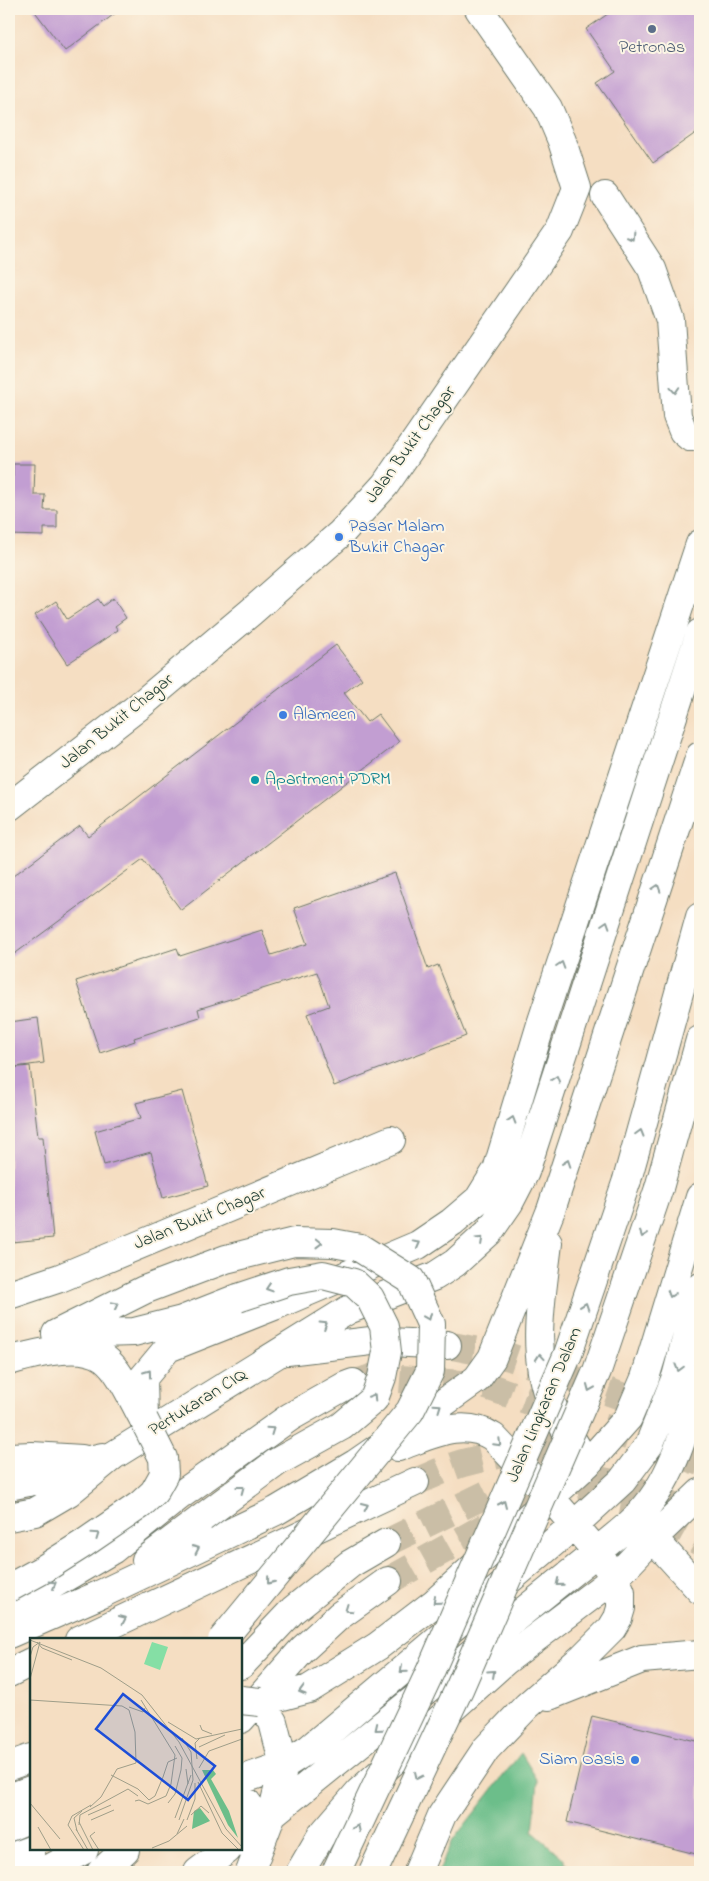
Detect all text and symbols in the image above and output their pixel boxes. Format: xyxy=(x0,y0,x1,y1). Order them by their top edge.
marker: Petronas xyxy=(646,23,658,35)
place label: Petronas xyxy=(619,35,685,61)
one-way arrow xyxy=(625,231,635,240)
street label: Jalan Bukit Chagar xyxy=(359,380,464,510)
one-way arrow xyxy=(669,386,680,394)
place label: Pasar Malam Bukit Chagar xyxy=(348,514,445,562)
marker: Pasar Malam Bukit Chagar xyxy=(333,531,345,543)
street label: Jalan Bukit Chagar xyxy=(54,668,181,777)
place label: Alameen xyxy=(293,702,356,728)
marker: Alameen xyxy=(277,709,289,721)
place label: Apartment PDRM xyxy=(265,767,391,793)
marker: Apartment PDRM xyxy=(249,774,261,786)
one-way arrow xyxy=(652,885,662,893)
one-way arrow xyxy=(600,920,610,929)
one-way arrow xyxy=(555,961,565,970)
one-way arrow xyxy=(550,1075,560,1083)
one-way arrow xyxy=(506,1116,516,1125)
one-way arrow xyxy=(635,1129,645,1137)
one-way arrow xyxy=(561,1160,571,1168)
street label: Jalan Bukit Chagar xyxy=(130,1181,271,1258)
one-way arrow xyxy=(639,1230,649,1238)
one-way arrow xyxy=(315,1237,323,1248)
one-way arrow xyxy=(475,1237,484,1246)
one-way arrow xyxy=(412,1240,421,1250)
one-way arrow xyxy=(265,1282,273,1292)
one-way arrow xyxy=(667,1289,677,1297)
one-way arrow xyxy=(110,1301,119,1311)
one-way arrow xyxy=(579,1302,589,1310)
one-way arrow xyxy=(422,1312,432,1321)
one-way arrow xyxy=(319,1322,328,1331)
street label: Jalan Lingkaran Dalam xyxy=(500,1323,590,1487)
one-way arrow xyxy=(535,1353,546,1361)
street label: Pertukaran CIQ xyxy=(144,1362,252,1444)
one-way arrow xyxy=(674,1364,684,1372)
one-way arrow xyxy=(142,1369,151,1379)
one-way arrow xyxy=(585,1383,596,1392)
one-way arrow xyxy=(366,1393,376,1402)
one-way arrow xyxy=(433,1404,442,1413)
one-way arrow xyxy=(265,1427,275,1436)
one-way arrow xyxy=(492,1437,501,1446)
one-way arrow xyxy=(235,1486,245,1495)
one-way arrow xyxy=(360,1501,369,1512)
one-way arrow xyxy=(497,1501,507,1509)
one-way arrow xyxy=(90,1532,99,1541)
one-way arrow xyxy=(191,1545,200,1555)
one-way arrow xyxy=(268,1575,276,1584)
one-way arrow xyxy=(556,1577,565,1585)
one-way arrow xyxy=(47,1581,56,1591)
one-way arrow xyxy=(433,1595,442,1604)
one-way arrow xyxy=(344,1603,354,1612)
one-way arrow xyxy=(118,1615,127,1625)
inset map xyxy=(30,1638,242,1851)
one-way arrow xyxy=(400,1664,409,1672)
one-way arrow xyxy=(487,1670,496,1679)
one-way arrow xyxy=(298,1685,306,1695)
one-way arrow xyxy=(374,1723,383,1732)
place label: Siam Oasis xyxy=(539,1747,625,1773)
marker: Siam Oasis xyxy=(629,1754,641,1766)
one-way arrow xyxy=(414,1771,424,1780)
one-way arrow xyxy=(351,1824,361,1833)

